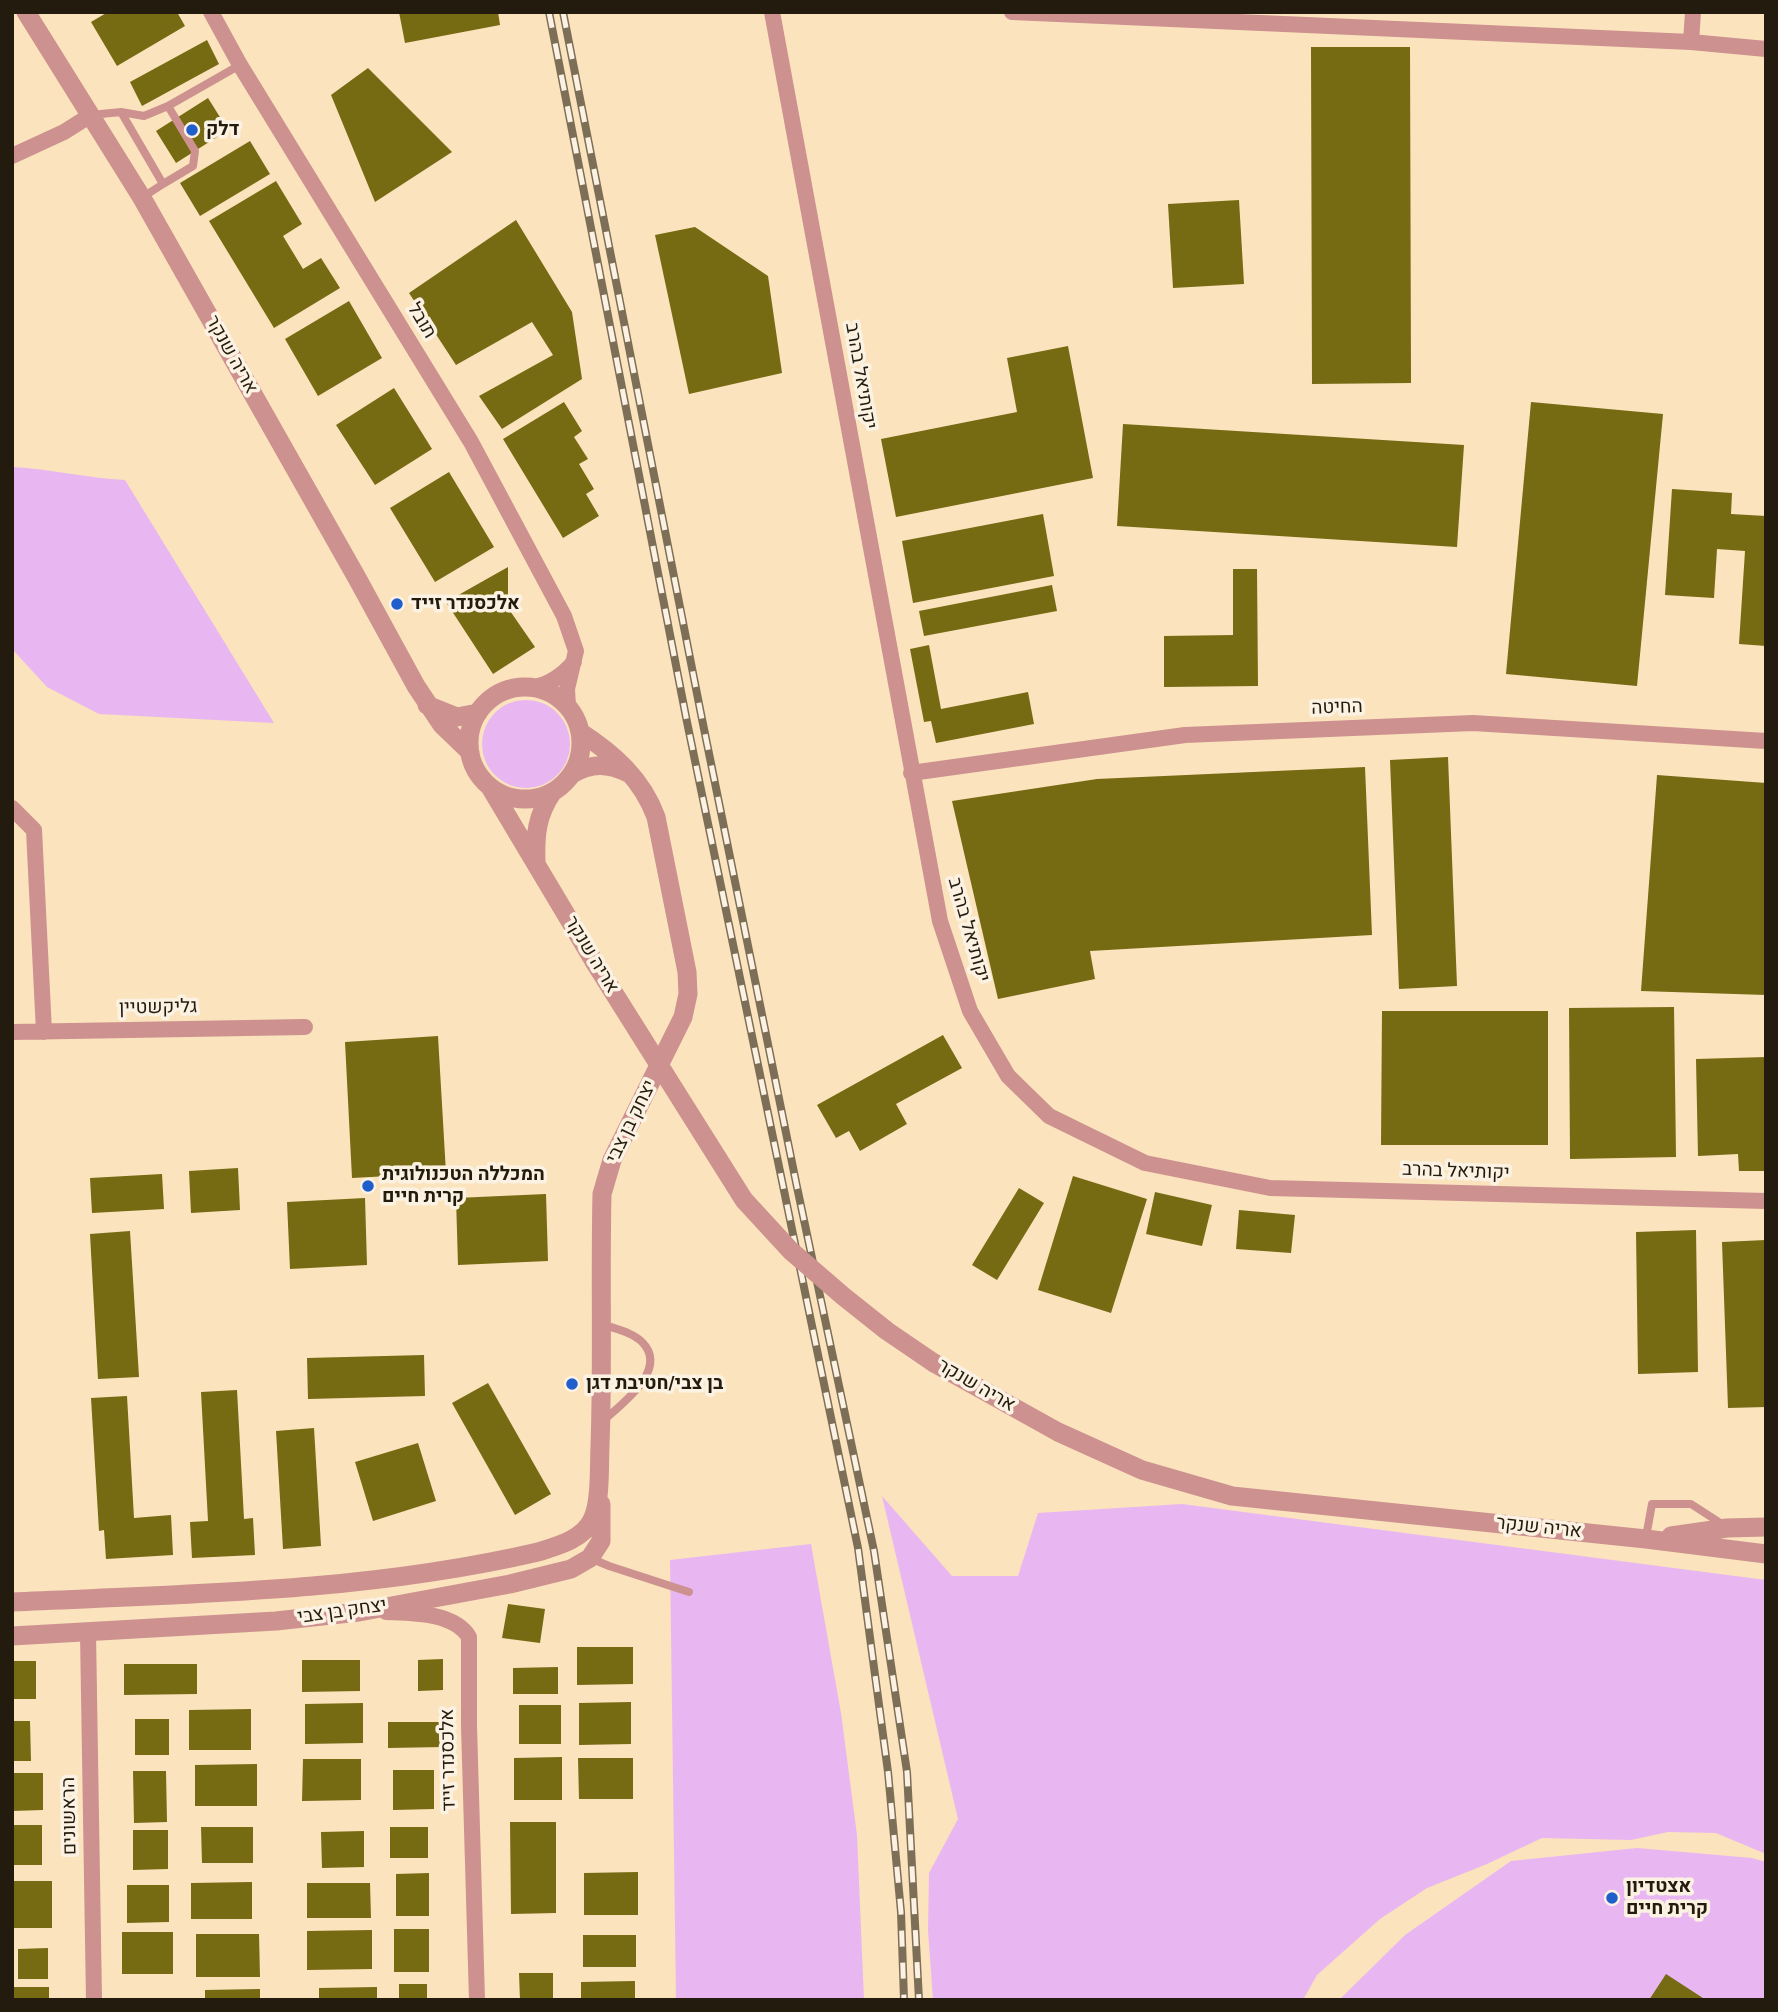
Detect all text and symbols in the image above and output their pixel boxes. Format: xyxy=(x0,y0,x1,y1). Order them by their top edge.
place label: דלק xyxy=(206,119,239,141)
marker: דלק xyxy=(184,122,200,138)
street label: תובל xyxy=(402,299,440,343)
street label: אריה שנקר xyxy=(200,312,262,398)
street label: יקותיאל בהרב xyxy=(839,321,881,431)
place label: אלכסנדר זייד xyxy=(411,593,520,615)
marker: אלכסנדר זייד xyxy=(389,596,405,612)
street label: החיטה xyxy=(1311,696,1363,720)
street label: יקותיאל בהרב xyxy=(942,875,994,985)
street label: אריה שנקר xyxy=(559,912,623,998)
street label: גליקשטיין xyxy=(119,996,197,1020)
street label: יצחק בן צבי xyxy=(602,1077,662,1167)
street label: יקותיאל בהרב xyxy=(1402,1159,1510,1185)
place label: המכללה הטכנולוגית קרית חיים xyxy=(382,1164,545,1208)
marker: המכללה הטכנולוגית קרית חיים xyxy=(360,1178,376,1194)
street label: אריה שנקר xyxy=(933,1355,1019,1417)
place label: בן צבי/חטיבת דגן xyxy=(586,1373,723,1395)
marker: בן צבי/חטיבת דגן xyxy=(564,1376,580,1392)
street label: אריה שנקר xyxy=(1495,1512,1583,1544)
street label: יצחק בן צבי xyxy=(296,1594,388,1630)
street label: אלכסנדר זייד xyxy=(437,1708,461,1812)
street label: הראשונים xyxy=(58,1777,82,1855)
place label: אצטדיון קרית חיים xyxy=(1626,1876,1708,1920)
marker: אצטדיון קרית חיים xyxy=(1604,1890,1620,1906)

